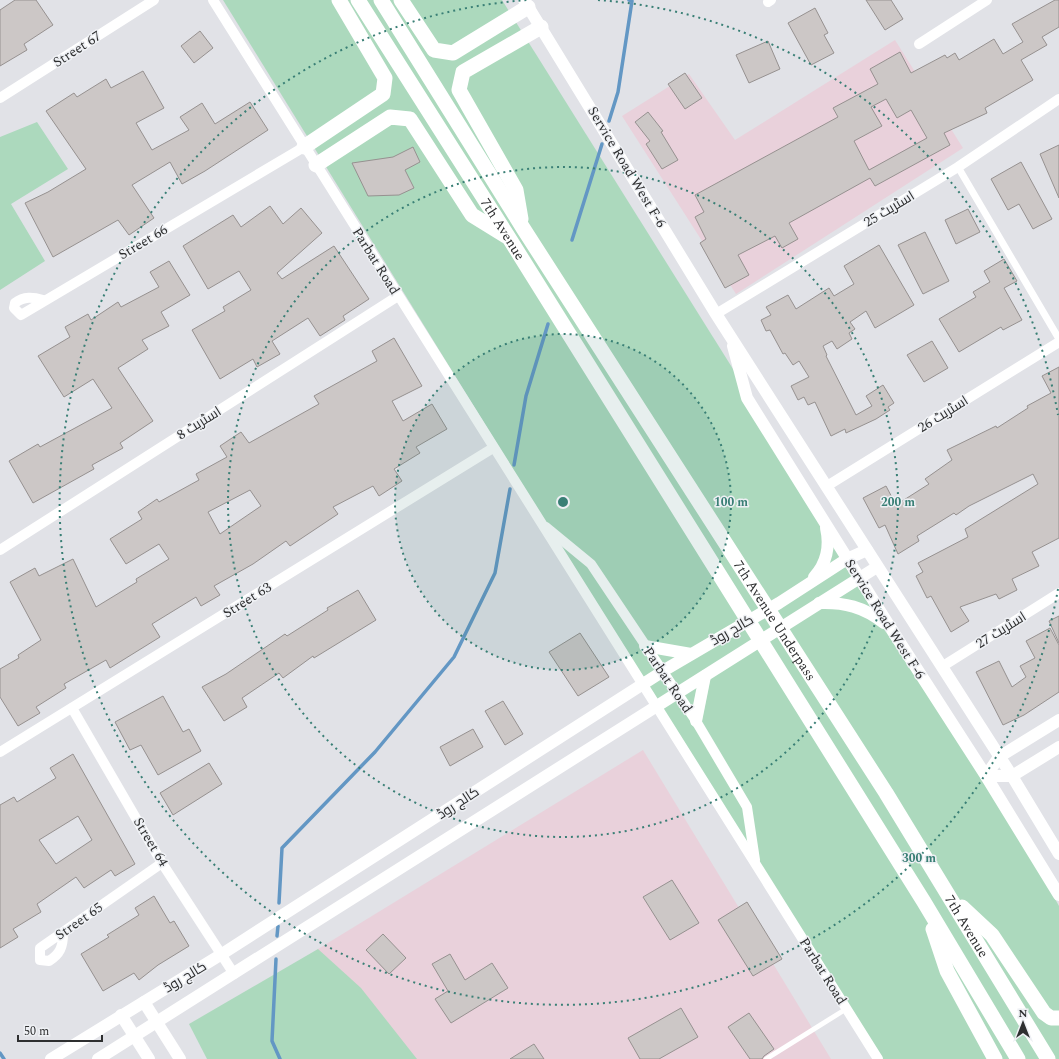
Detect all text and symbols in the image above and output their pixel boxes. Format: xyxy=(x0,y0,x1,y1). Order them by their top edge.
street label: Street 67 xyxy=(49,25,105,73)
street label: Service Road West F-6 xyxy=(582,102,672,232)
street label: اسٹریٹ 25 xyxy=(859,185,919,233)
street label: 7th Avenue xyxy=(476,194,531,264)
street label: Street 66 xyxy=(114,219,172,265)
street label: Parbat Road xyxy=(347,223,405,299)
street label: اسٹریٹ 26 xyxy=(914,390,972,438)
street label: اسٹریٹ 8 xyxy=(173,401,225,445)
text: 100 m xyxy=(714,493,748,512)
text: 200 m xyxy=(881,493,915,512)
centre of rings xyxy=(556,495,570,509)
street label: Service Road West F-6 xyxy=(839,555,931,683)
street label: 7th Avenue Underpass xyxy=(729,556,822,685)
street label: Street 63 xyxy=(218,577,276,623)
street label: اسٹریٹ 27 xyxy=(972,606,1030,654)
street label: کالج روڈ xyxy=(706,609,758,651)
street label: Parbat Road xyxy=(638,643,698,717)
street label: کالج روڈ xyxy=(433,781,483,825)
street label: Street 64 xyxy=(128,813,174,871)
text: 300 m xyxy=(902,849,936,868)
street label: 7th Avenue xyxy=(940,891,994,962)
street label: Street 65 xyxy=(51,897,107,945)
street label: Parbat Road xyxy=(794,933,852,1009)
street label: کالج روڈ xyxy=(159,956,211,998)
north arrow xyxy=(1003,1003,1043,1043)
text: N xyxy=(1019,1005,1028,1022)
scale bar xyxy=(18,1017,102,1043)
text: 50 m xyxy=(24,1022,49,1041)

